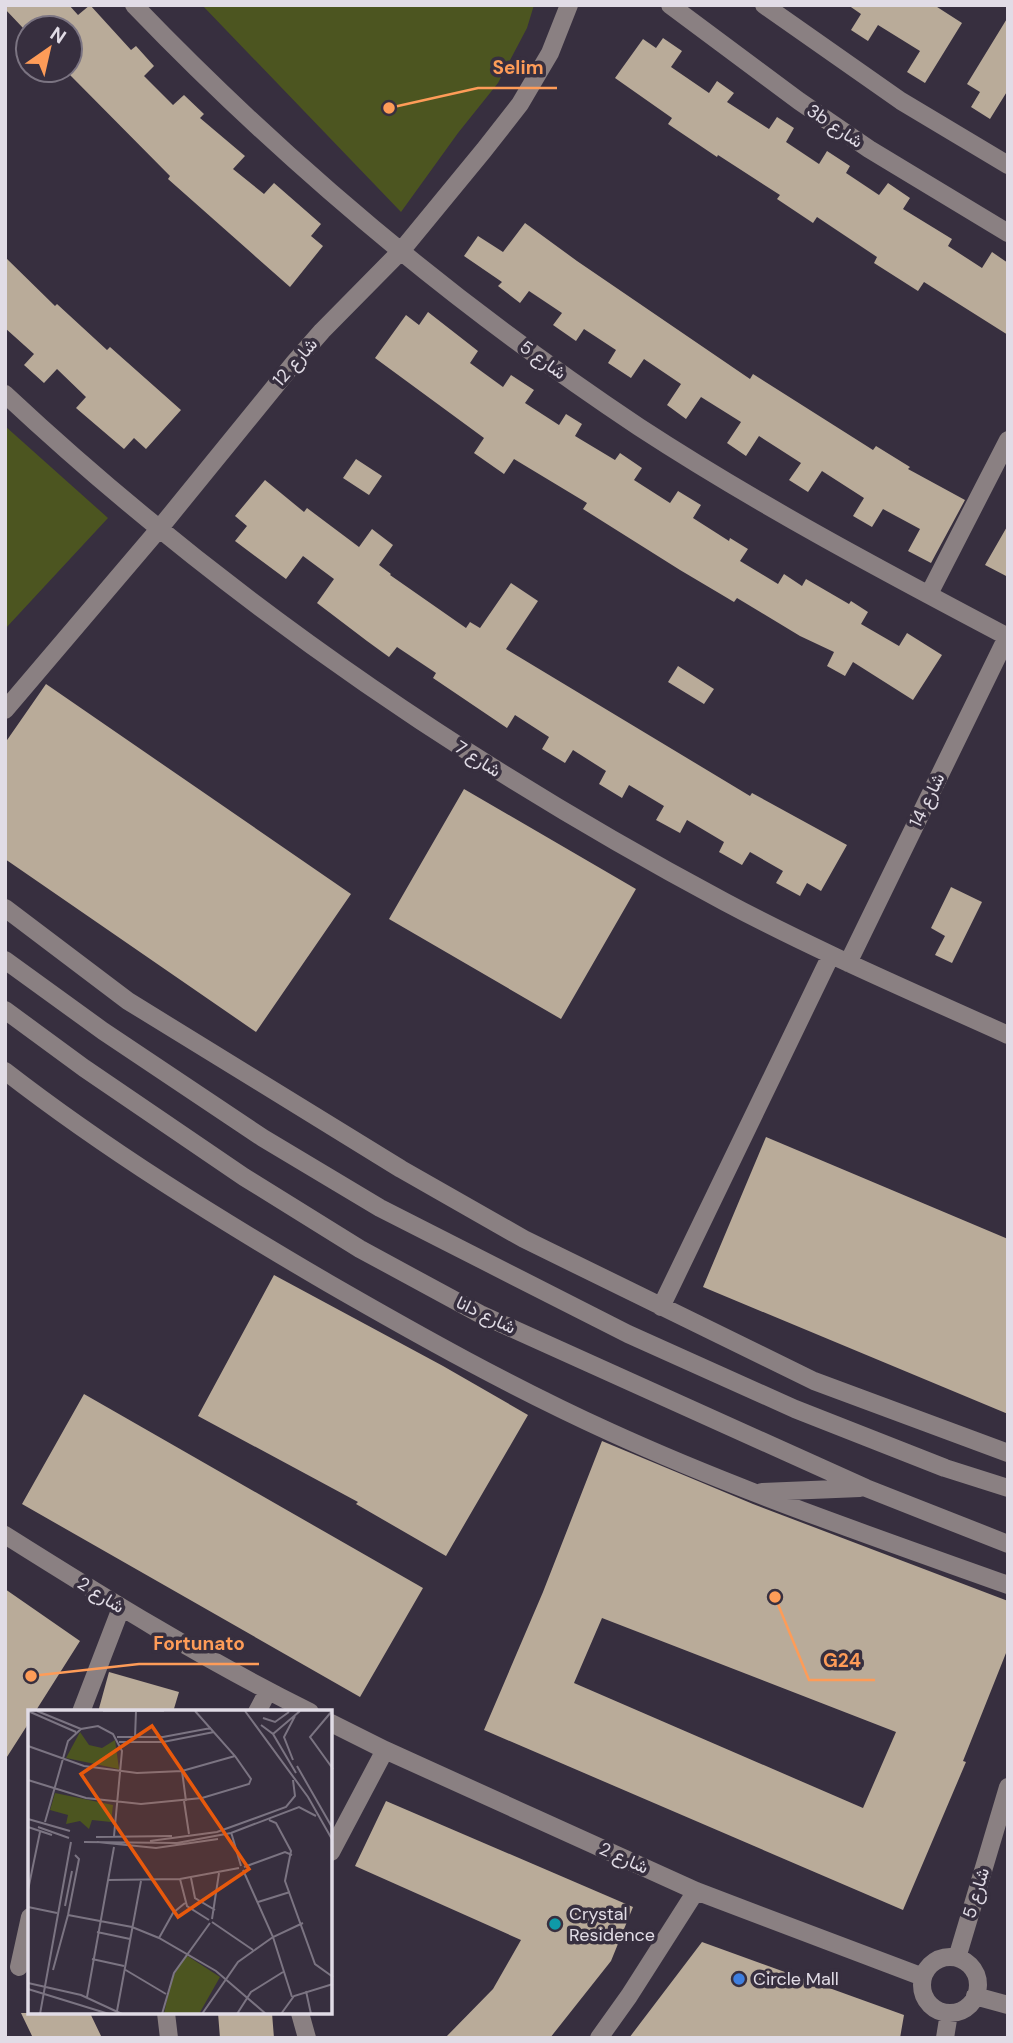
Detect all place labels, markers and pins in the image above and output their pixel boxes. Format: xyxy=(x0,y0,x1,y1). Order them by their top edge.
callout: Selim xyxy=(478,48,557,88)
callout: Fortunato xyxy=(139,1624,259,1664)
callout: G24 xyxy=(809,1640,875,1680)
place label: Crystal Residence xyxy=(569,1902,655,1947)
marker: Crystal Residence xyxy=(547,1916,563,1932)
place label: Circle Mall xyxy=(753,1967,839,1991)
marker: Circle Mall xyxy=(731,1971,747,1987)

